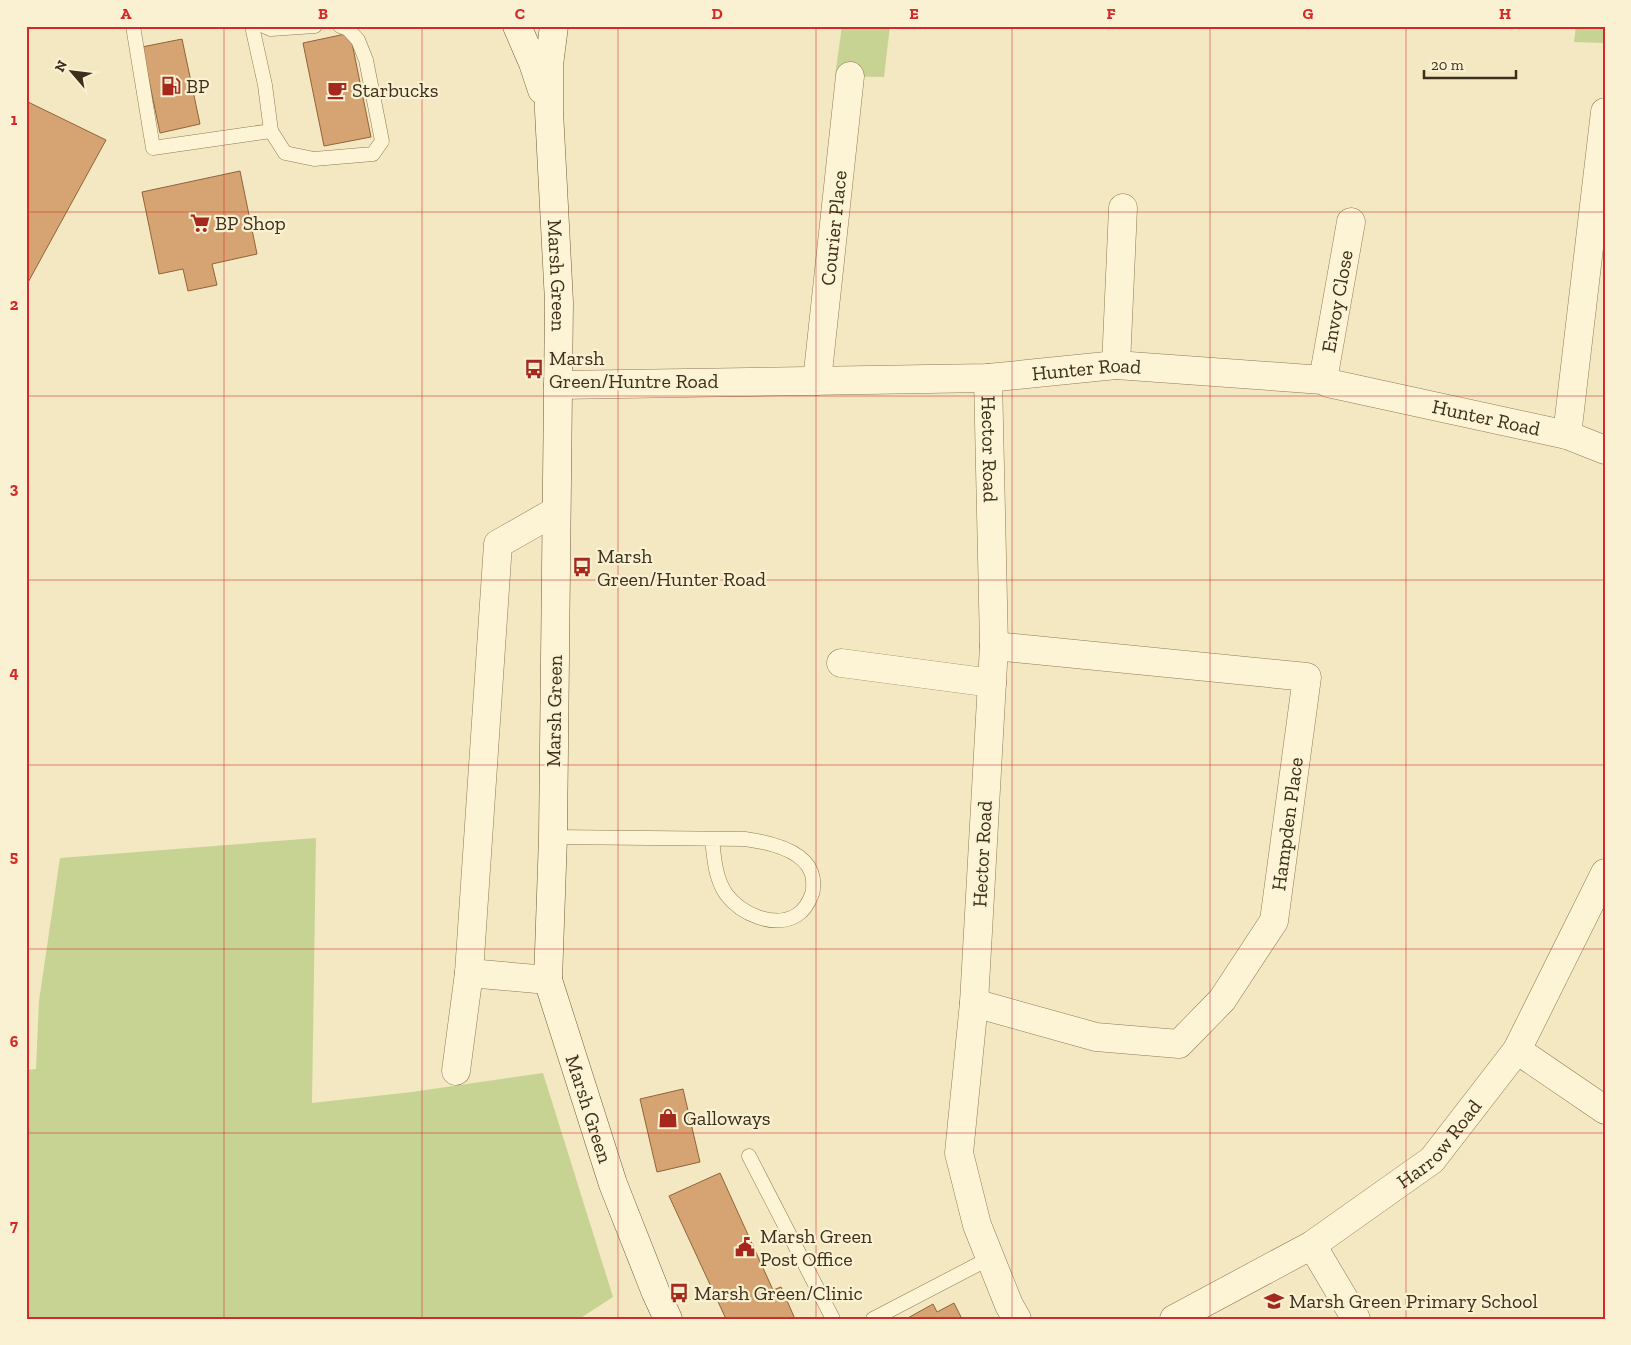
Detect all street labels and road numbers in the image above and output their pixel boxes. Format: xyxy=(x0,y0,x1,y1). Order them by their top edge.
street label: Courier Place xyxy=(815,169,852,287)
street label: Marsh Green xyxy=(543,219,571,332)
street label: Envoy Close xyxy=(1316,248,1358,354)
street label: Hunter Road xyxy=(1031,353,1142,385)
street label: Hunter Road xyxy=(1430,394,1542,441)
street label: Hector Road xyxy=(976,395,1003,503)
street label: Marsh Green xyxy=(541,654,567,767)
street label: Hampden Place xyxy=(1266,756,1308,892)
street label: Hector Road xyxy=(967,800,997,908)
street label: Marsh Green xyxy=(561,1052,618,1167)
street label: Harrow Road xyxy=(1392,1095,1486,1193)

